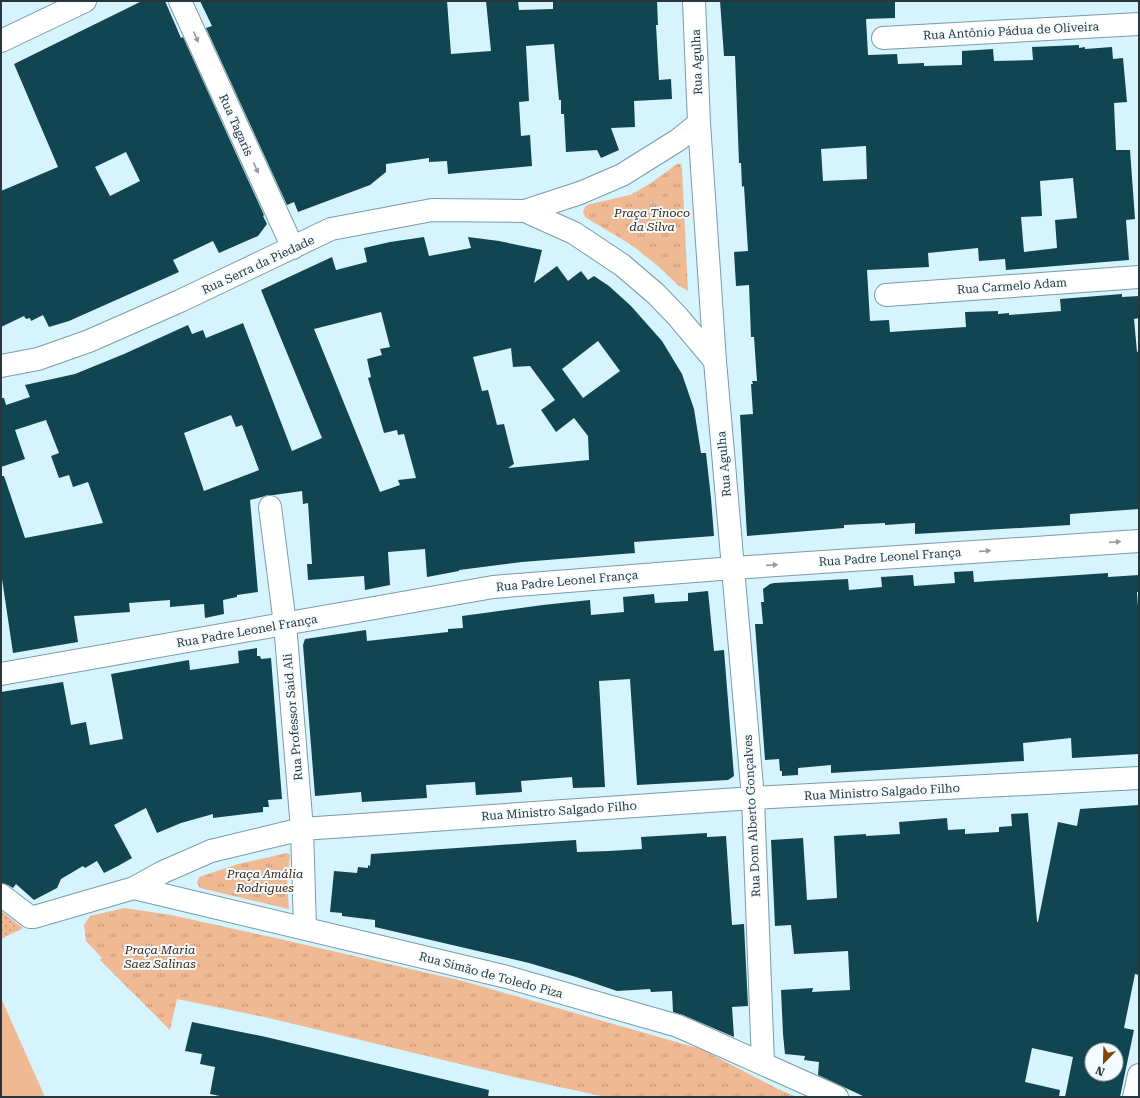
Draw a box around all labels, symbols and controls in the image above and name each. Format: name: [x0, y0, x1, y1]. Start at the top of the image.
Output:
street label: Rua Antônio Pádua de Oliveira: [923, 19, 1100, 43]
street label: Rua Agulha: [689, 28, 705, 95]
one-way arrow: [193, 31, 199, 42]
street label: Rua Tagaris: [216, 92, 256, 159]
one-way arrow: [253, 162, 259, 173]
park label: Praça Tinoco da Silva: [613, 206, 690, 234]
street label: Rua Serra da Piedade: [200, 233, 317, 297]
street label: Rua Carmelo Adam: [957, 275, 1068, 297]
street label: Rua Agulha: [714, 430, 734, 497]
one-way arrow: [1109, 539, 1121, 546]
street label: Rua Padre Leonel França: [818, 545, 962, 569]
one-way arrow: [979, 547, 991, 554]
one-way arrow: [766, 562, 778, 569]
street label: Rua Padre Leonel França: [495, 568, 639, 594]
street label: Rua Padre Leonel França: [175, 612, 319, 650]
street label: Rua Professor Said Ali: [280, 653, 306, 781]
street label: Rua Dom Alberto Gonçalves: [741, 734, 763, 898]
street label: Rua Ministro Salgado Filho: [804, 781, 960, 803]
street label: Rua Ministro Salgado Filho: [481, 799, 637, 823]
park label: Praça Amália Rodrigues: [226, 867, 303, 895]
park label: Praça Maria Saez Salinas: [123, 943, 196, 971]
street label: Rua Simão de Toledo Piza: [418, 949, 565, 1001]
north arrow: [1084, 1042, 1124, 1082]
text: N: [1093, 1063, 1107, 1078]

